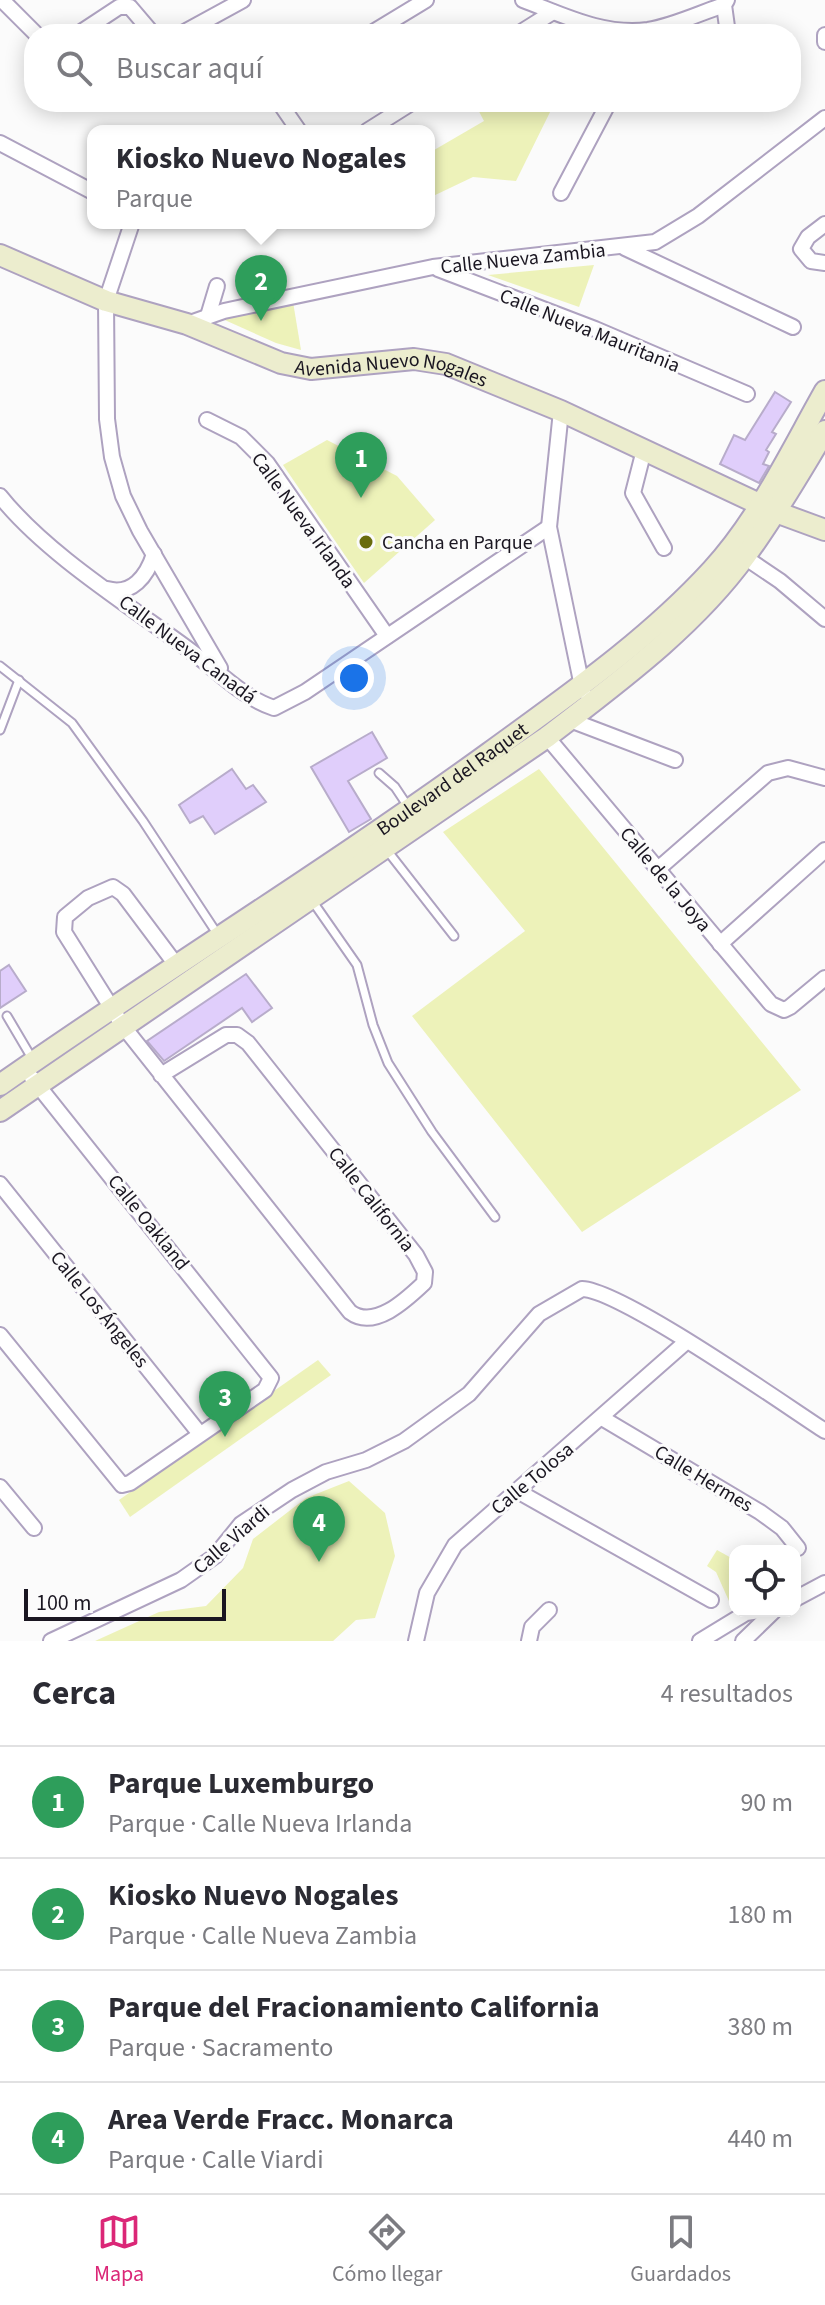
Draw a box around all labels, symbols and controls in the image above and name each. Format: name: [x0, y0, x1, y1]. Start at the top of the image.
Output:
search box: [24, 24, 801, 112]
icon: search: [52, 46, 96, 90]
text: Buscar aquí: [116, 47, 263, 90]
popup: [87, 125, 435, 229]
text: Kiosko Nuevo Nogales: [116, 137, 406, 180]
text: Parque: [116, 180, 193, 217]
street label: Calle Nueva Zambia: [439, 236, 607, 282]
pin: 2: [235, 255, 287, 321]
street label: Calle Nueva Mauritania: [495, 282, 684, 380]
street label: Avenida Nuevo Nogales: [292, 346, 492, 395]
pin: 1: [335, 432, 387, 498]
street label: Calle Nueva Irlanda: [244, 447, 362, 594]
place label: Cancha en Parque: [382, 529, 533, 557]
marker: Cancha en Parque: [357, 533, 375, 551]
street label: Calle Nueva Canadá: [113, 589, 262, 711]
your location: [334, 658, 374, 698]
street label: Boulevard del Raquet: [371, 716, 534, 843]
street label: Calle de la Joya: [613, 821, 717, 938]
street label: Calle California: [321, 1141, 421, 1258]
street label: Calle Oakland: [101, 1169, 196, 1277]
street label: Calle Los Ángeles: [43, 1245, 155, 1374]
pin: 3: [199, 1371, 251, 1437]
street label: Calle Tolosa: [485, 1436, 580, 1522]
street label: Calle Hermes: [649, 1438, 758, 1519]
pin: 4: [293, 1496, 345, 1562]
street label: Calle Viardi: [187, 1498, 276, 1581]
map controls: [729, 1545, 801, 1617]
button: locate: [729, 1545, 801, 1617]
scale bar: [24, 1585, 226, 1621]
text: 100 m: [36, 1587, 91, 1619]
text: Cerca: [32, 1669, 116, 1718]
text: 4 resultados: [661, 1675, 793, 1712]
text: Parque Luxemburgo: [108, 1762, 374, 1805]
text: 1: [51, 1784, 65, 1821]
text: 90 m: [740, 1784, 793, 1821]
text: Parque · Calle Nueva Irlanda: [108, 1805, 412, 1842]
text: Kiosko Nuevo Nogales: [108, 1874, 398, 1917]
text: 2: [51, 1896, 65, 1933]
text: 180 m: [727, 1896, 793, 1933]
text: Parque · Calle Nueva Zambia: [108, 1917, 417, 1954]
text: Parque del Fracionamiento California: [108, 1986, 600, 2029]
text: 3: [51, 2008, 65, 2045]
text: 380 m: [727, 2008, 793, 2045]
text: Parque · Sacramento: [108, 2029, 333, 2066]
text: Area Verde Fracc. Monarca: [108, 2098, 454, 2141]
text: 4: [51, 2120, 65, 2157]
text: 440 m: [727, 2120, 793, 2157]
text: Parque · Calle Viardi: [108, 2141, 324, 2178]
tab: Mapa: [94, 2210, 144, 2290]
tab: Cómo llegar: [332, 2210, 442, 2290]
tab: Guardados: [630, 2210, 731, 2290]

